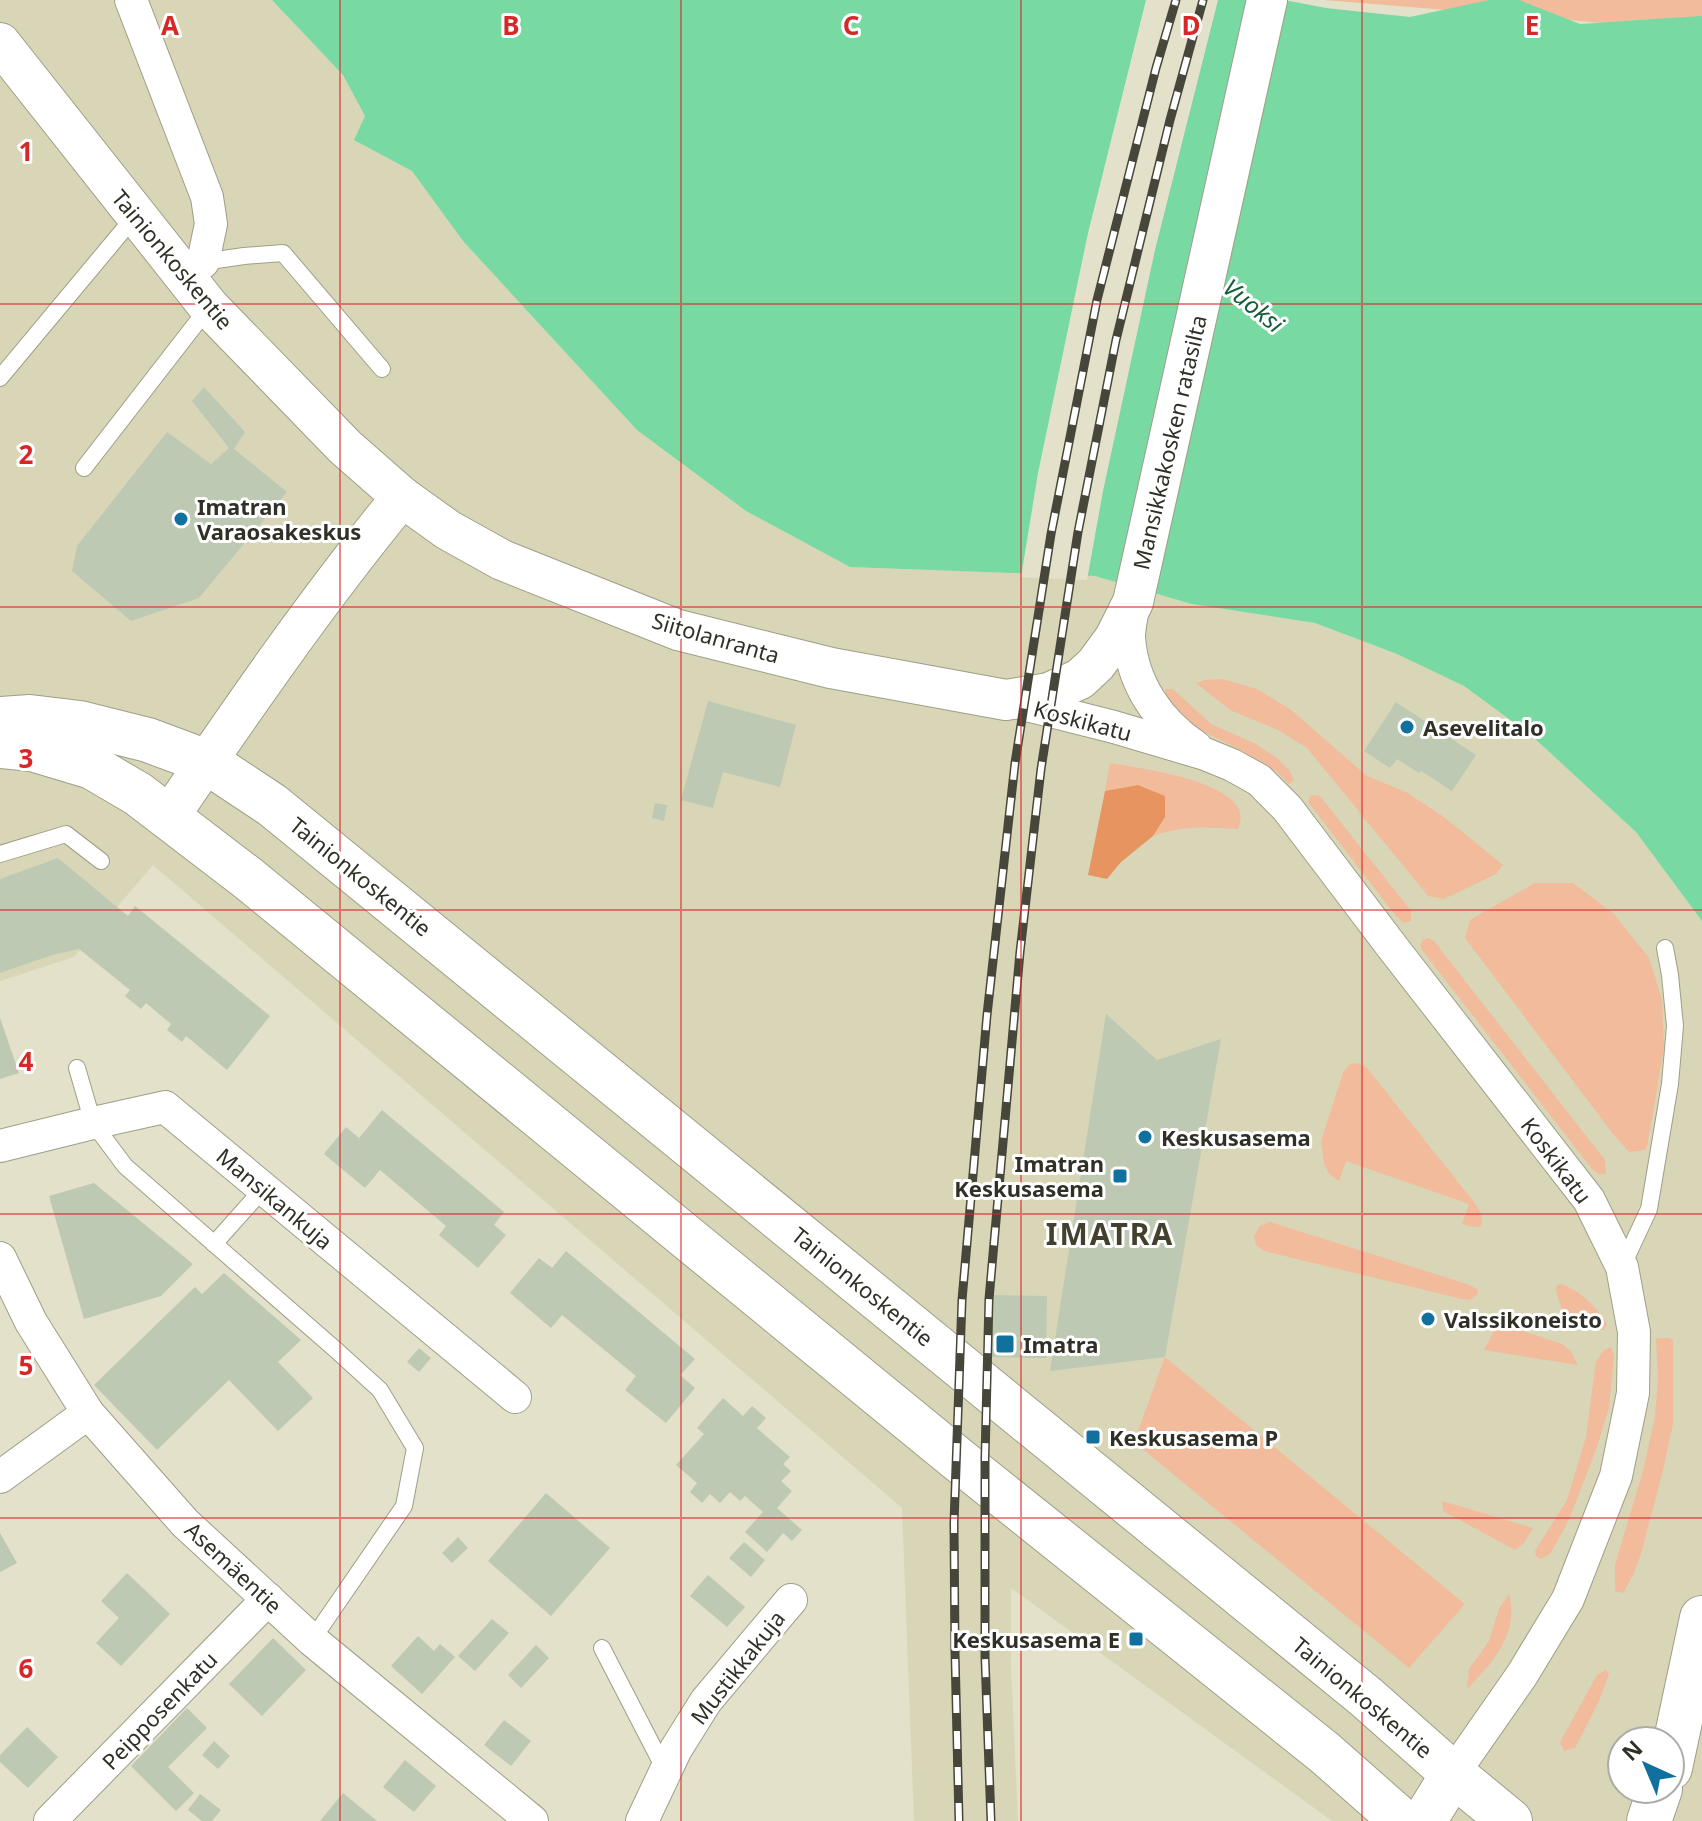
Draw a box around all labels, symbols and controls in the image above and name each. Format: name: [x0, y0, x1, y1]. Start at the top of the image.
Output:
text: A: [161, 7, 179, 43]
text: B: [502, 7, 520, 43]
text: C: [843, 7, 859, 43]
text: D: [1181, 7, 1201, 43]
text: E: [1525, 7, 1539, 43]
text: 1: [19, 133, 33, 169]
street label: Tainionkoskentie: [106, 183, 240, 335]
water label: Vuoksi: [1217, 271, 1292, 340]
street label: Mansikkakosken ratasilta: [1125, 312, 1213, 572]
text: 2: [19, 436, 34, 472]
place label: Imatran Varaosakeskus: [197, 491, 361, 546]
marker: Imatran Varaosakeskus: [172, 510, 190, 528]
street label: Siitolanranta: [649, 605, 783, 669]
street label: Koskikatu: [1031, 693, 1135, 747]
place label: Asevelitalo: [1423, 712, 1544, 742]
marker: Asevelitalo: [1398, 718, 1416, 736]
text: 3: [19, 740, 33, 776]
street label: Tainionkoskentie: [284, 810, 438, 942]
text: 4: [19, 1043, 34, 1079]
street label: Koskikatu: [1515, 1111, 1599, 1209]
place label: Keskusasema: [1161, 1122, 1311, 1152]
marker: Keskusasema: [1136, 1128, 1154, 1146]
street label: Mansikankuja: [211, 1140, 339, 1256]
place label: Imatran Keskusasema: [954, 1148, 1104, 1203]
marker: Imatran Keskusasema: [1111, 1167, 1129, 1185]
district label: IMATRA: [1046, 1213, 1174, 1254]
street label: Tainionkoskentie: [786, 1220, 940, 1352]
place label: Valssikoneisto: [1444, 1304, 1602, 1334]
marker: Valssikoneisto: [1419, 1310, 1437, 1328]
place label: Imatra: [1023, 1329, 1098, 1359]
marker: Imatra: [994, 1333, 1016, 1355]
text: 5: [19, 1347, 33, 1383]
place label: Keskusasema P: [1109, 1422, 1278, 1452]
marker: Keskusasema P: [1084, 1428, 1102, 1446]
street label: Asemäentie: [179, 1514, 289, 1620]
street label: Mustikkakuja: [683, 1604, 791, 1730]
place label: Keskusasema E: [952, 1624, 1120, 1654]
marker: Keskusasema E: [1127, 1630, 1145, 1648]
street label: Tainionkoskentie: [1287, 1630, 1439, 1764]
street label: Peipposenkatu: [95, 1644, 223, 1776]
text: 6: [19, 1650, 34, 1686]
north arrow: [1606, 1725, 1686, 1805]
text: N: [1615, 1733, 1648, 1767]

